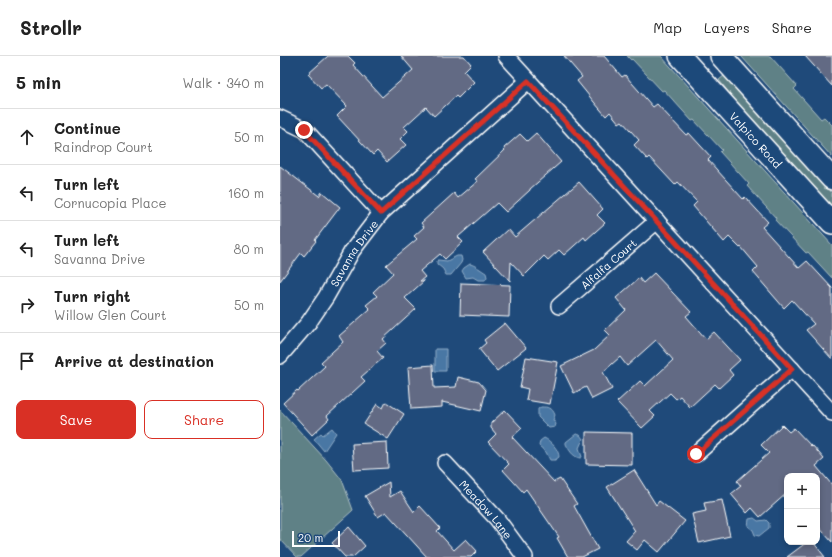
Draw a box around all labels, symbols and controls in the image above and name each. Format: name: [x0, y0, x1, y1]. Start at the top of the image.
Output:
text: Strollr: [20, 15, 82, 40]
text: Map: [653, 18, 682, 37]
text: Layers: [704, 18, 750, 37]
text: Share: [772, 18, 812, 37]
text: 5 min: [16, 71, 61, 93]
text: Walk · 340 m: [183, 74, 264, 91]
street label: Valpico Road: [727, 108, 785, 171]
text: Continue: [54, 118, 121, 138]
route end: [295, 121, 313, 139]
icon: ahead: [16, 126, 38, 148]
text: 50 m: [234, 128, 264, 145]
text: Raindrop Court: [54, 138, 153, 155]
text: Turn left: [54, 174, 119, 194]
icon: left: [16, 182, 38, 204]
text: 160 m: [228, 184, 264, 201]
text: Cornucopia Place: [54, 194, 166, 211]
street label: Savanna Drive: [326, 216, 381, 289]
text: Turn left: [54, 230, 119, 250]
street label: Alfalfa Court: [577, 235, 639, 292]
icon: left: [16, 238, 38, 260]
text: 80 m: [234, 240, 264, 257]
text: Savanna Drive: [54, 250, 145, 267]
text: Turn right: [54, 286, 131, 306]
icon: right: [16, 294, 38, 316]
text: 50 m: [234, 296, 264, 313]
text: Willow Glen Court: [54, 306, 167, 323]
icon: arrive: [16, 350, 38, 372]
text: Arrive at destination: [54, 351, 214, 371]
button: Save: [16, 400, 136, 439]
button: Share: [144, 400, 264, 439]
route start: [687, 445, 705, 463]
map controls: [784, 473, 820, 545]
button: +: [784, 473, 820, 509]
street label: Meadow Lane: [457, 476, 516, 542]
button: −: [784, 509, 820, 545]
scale bar: [292, 529, 340, 548]
text: 20 m: [298, 530, 323, 545]

